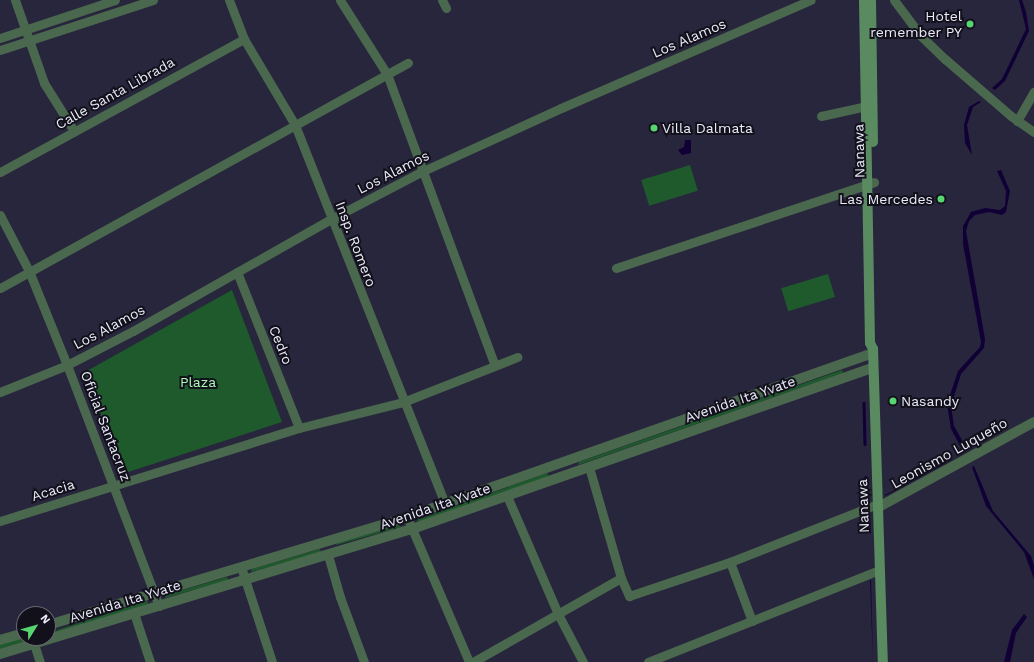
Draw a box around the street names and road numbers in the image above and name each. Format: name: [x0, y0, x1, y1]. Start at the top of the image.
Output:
street label: Los Alamos: [649, 15, 729, 61]
street label: Calle Santa Librada: [52, 53, 178, 133]
street label: Nanawa: [850, 124, 868, 178]
street label: Los Alamos: [354, 147, 432, 197]
street label: Insp. Romero: [332, 199, 380, 289]
street label: Los Alamos: [70, 301, 148, 353]
street label: Cedro: [266, 323, 296, 367]
street label: Oficial Santacruz: [77, 368, 135, 484]
street label: Avenida Ita Yvate: [682, 372, 798, 426]
street label: Leonismo Luqueño: [888, 414, 1010, 492]
street label: Acacia: [29, 475, 77, 505]
street label: Avenida Ita Yvate: [377, 479, 493, 533]
street label: Nanawa: [854, 479, 872, 533]
street label: Avenida Ita Yvate: [67, 576, 183, 626]

